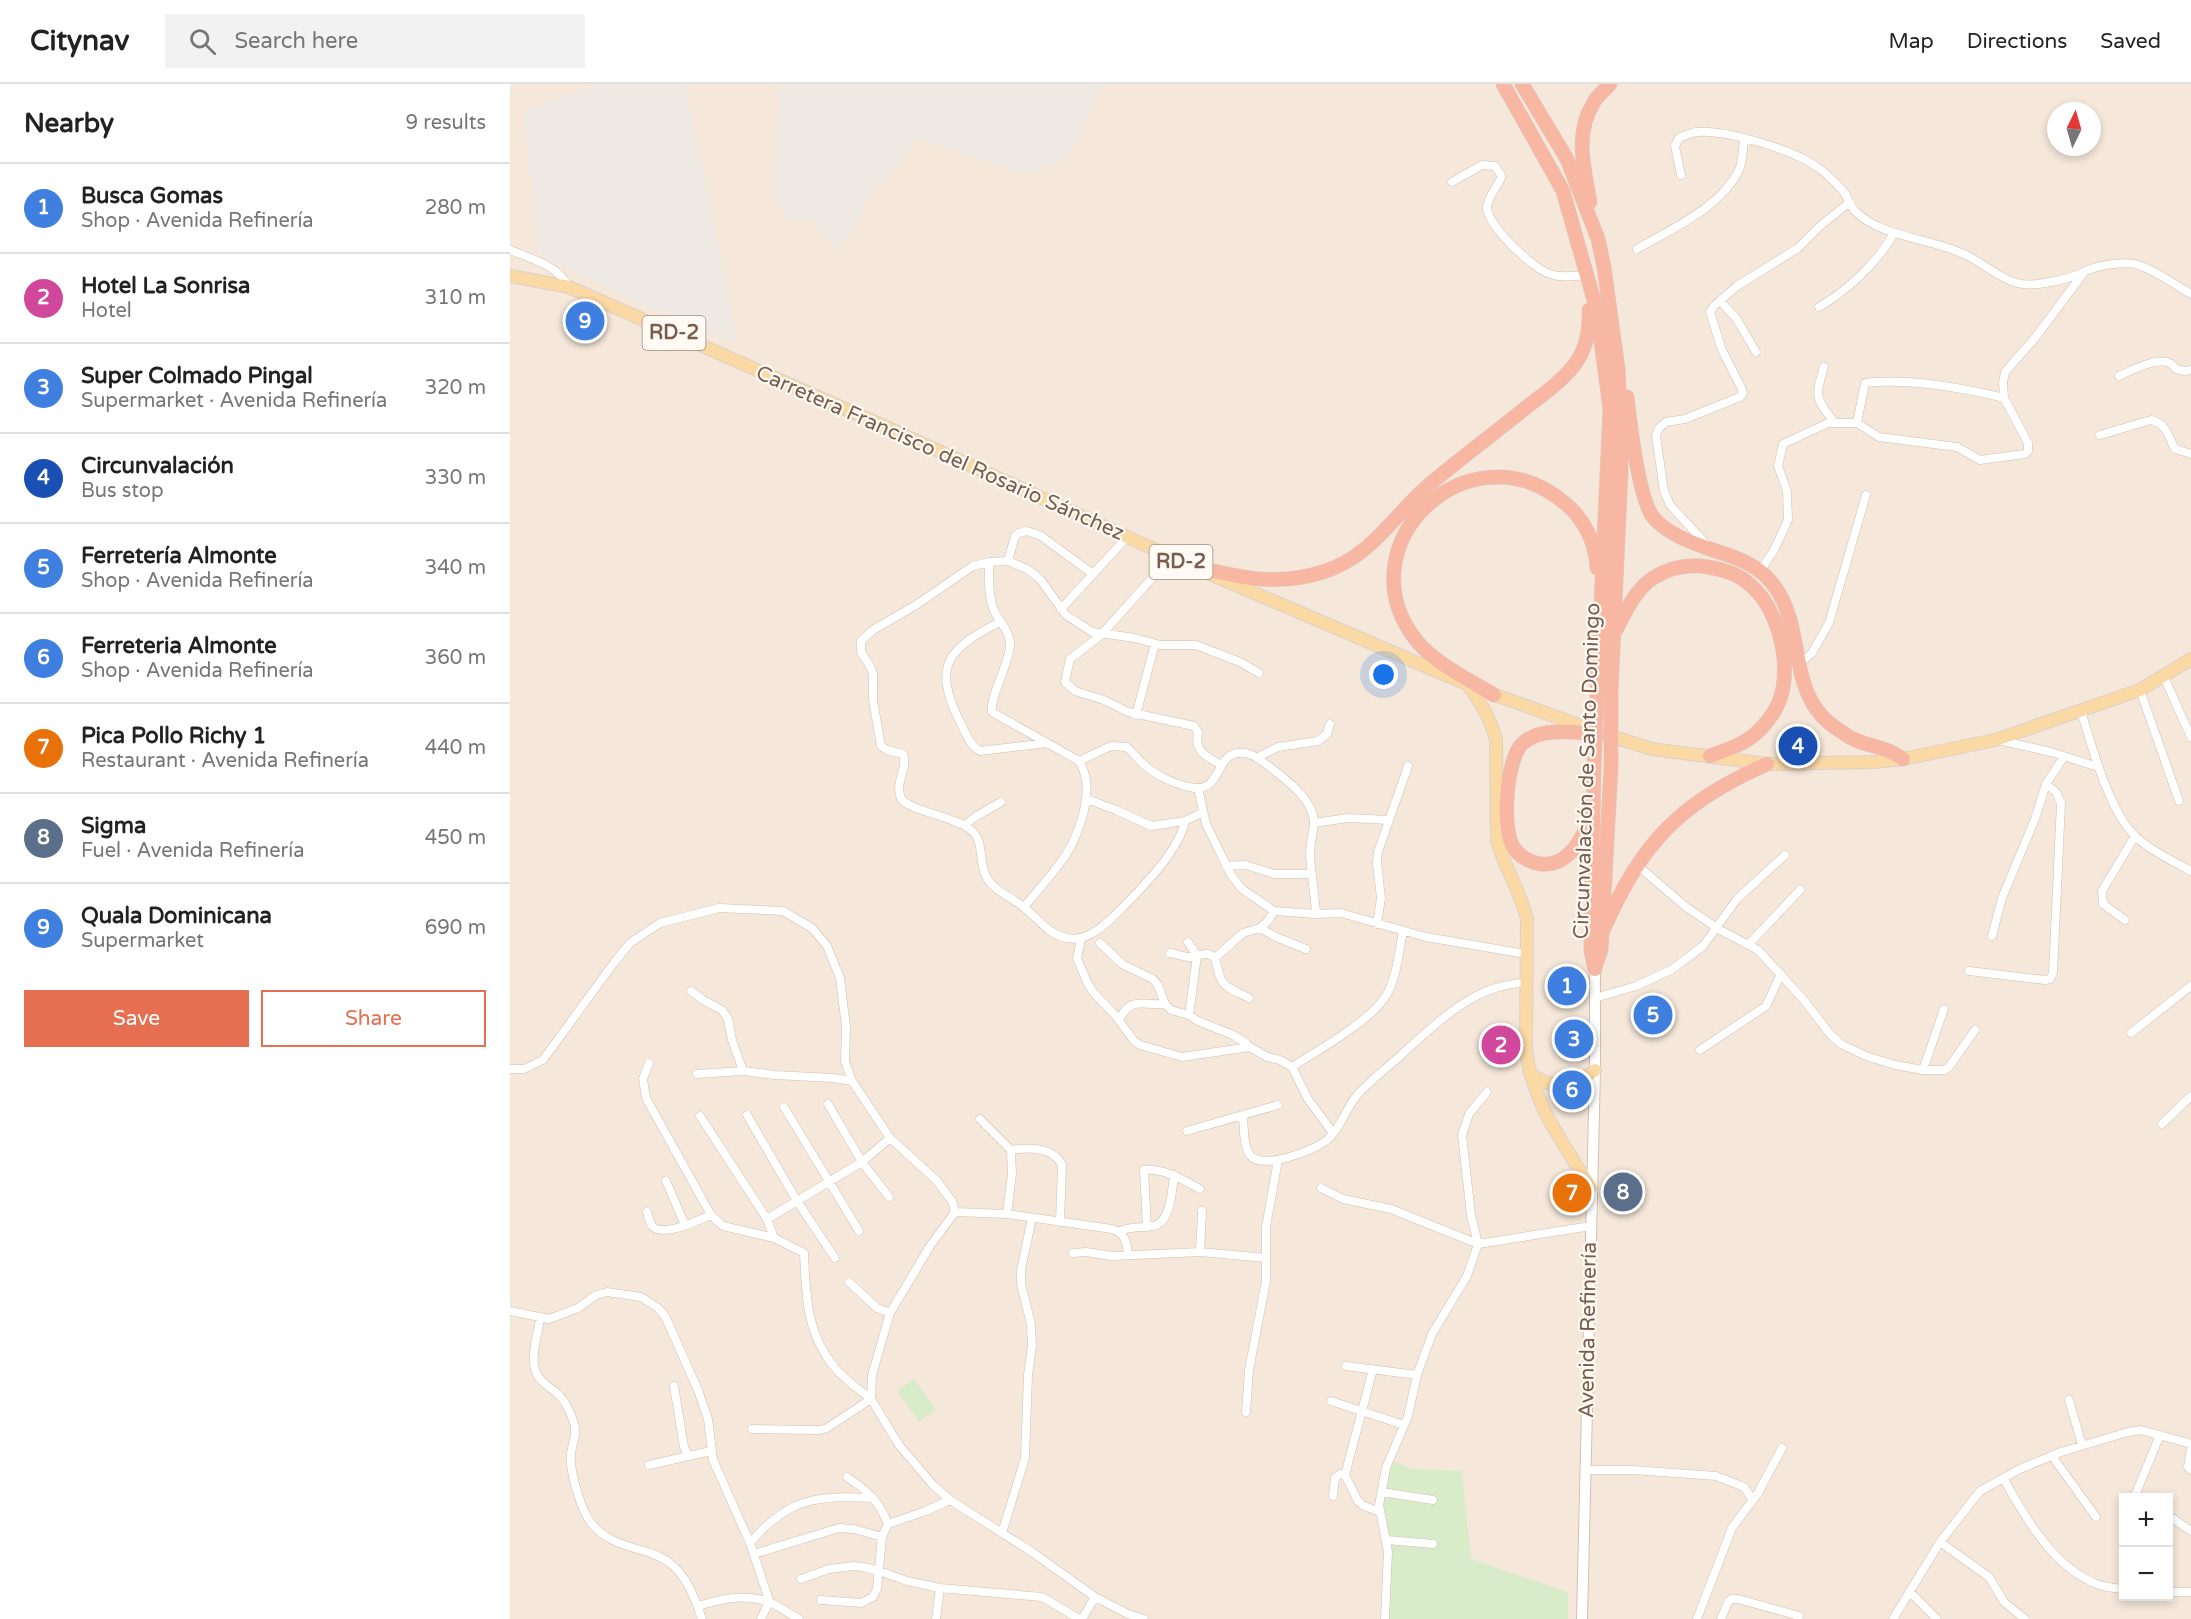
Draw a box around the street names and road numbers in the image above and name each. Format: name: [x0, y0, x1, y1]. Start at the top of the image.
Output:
road number: RD-2: [642, 316, 705, 350]
street label: Carretera Francisco del Rosario Sánchez: [752, 360, 1128, 546]
road number: RD-2: [1150, 545, 1212, 579]
street label: Circunvalación de Santo Domingo: [1569, 602, 1605, 940]
street label: Avenida Refinería: [1574, 1242, 1602, 1418]

